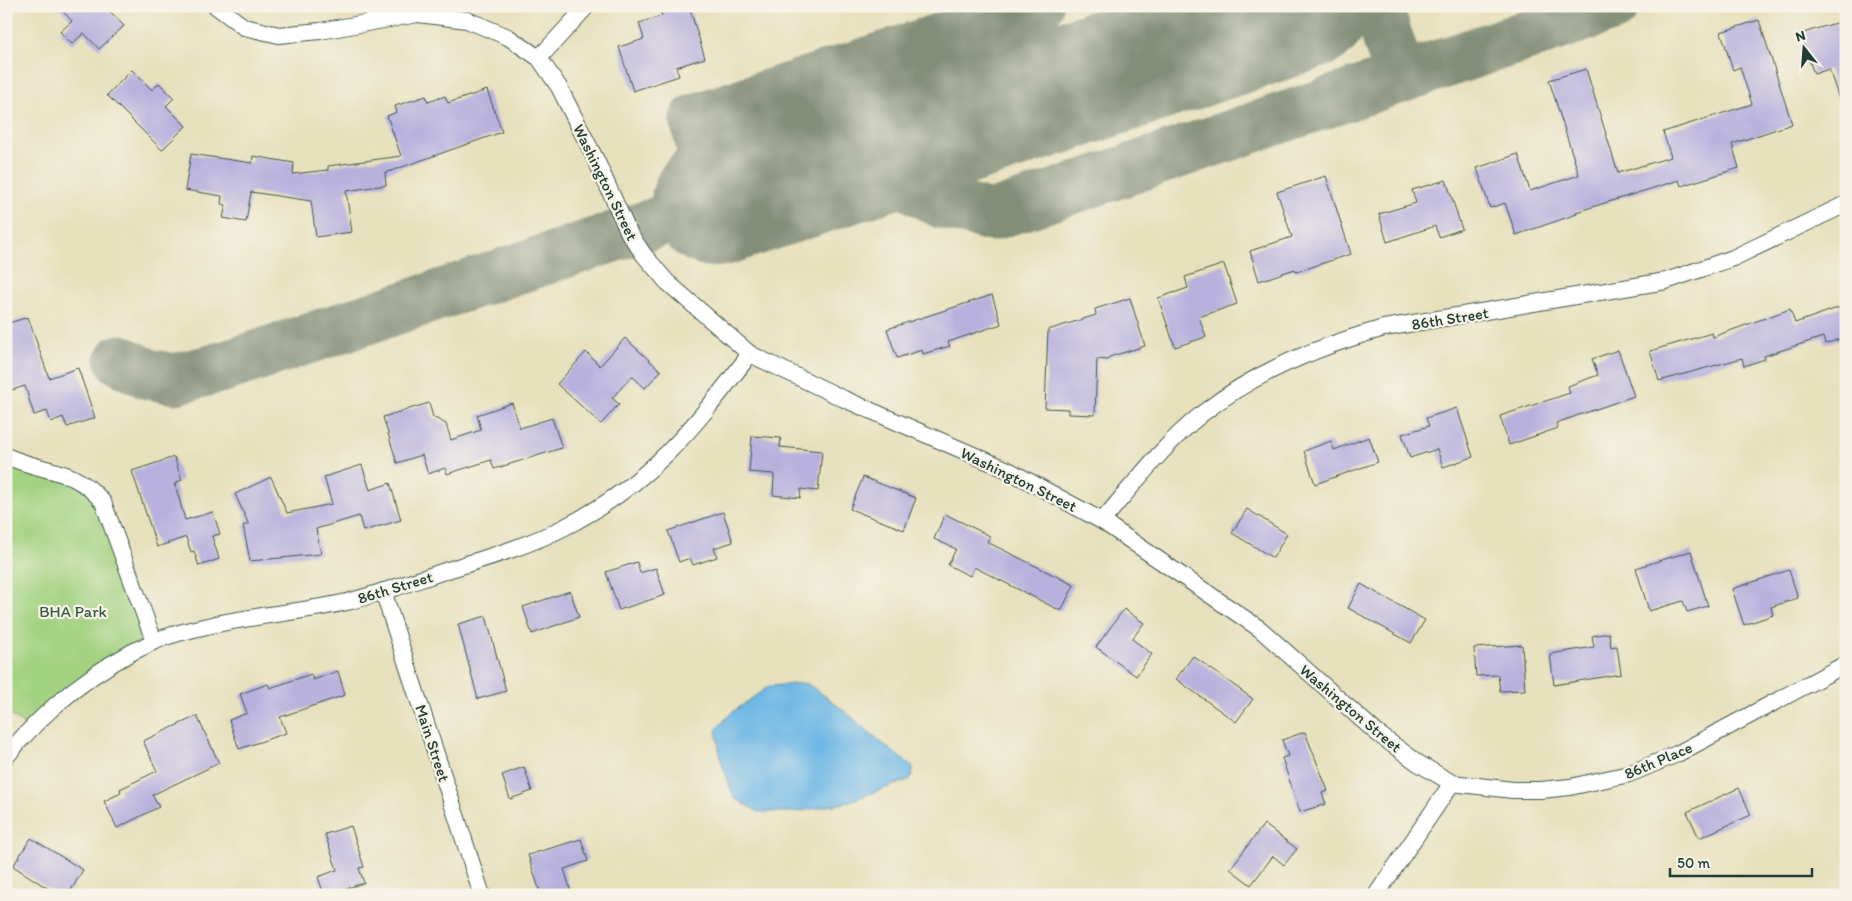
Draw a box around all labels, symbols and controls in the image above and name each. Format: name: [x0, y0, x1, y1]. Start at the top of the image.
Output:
north arrow: [1780, 22, 1830, 72]
text: N: [1793, 27, 1807, 46]
street label: Washington Street: [569, 121, 642, 244]
street label: 86th Street: [1410, 303, 1490, 334]
street label: Washington Street: [957, 443, 1080, 516]
street label: 86th Street: [355, 567, 435, 608]
park label: BHA Park: [39, 602, 107, 621]
street label: Washington Street: [1296, 660, 1406, 757]
street label: Main Street: [411, 702, 454, 784]
street label: 86th Place: [1621, 738, 1695, 783]
scale bar: [1670, 846, 1812, 878]
text: 50 m: [1677, 854, 1710, 872]

